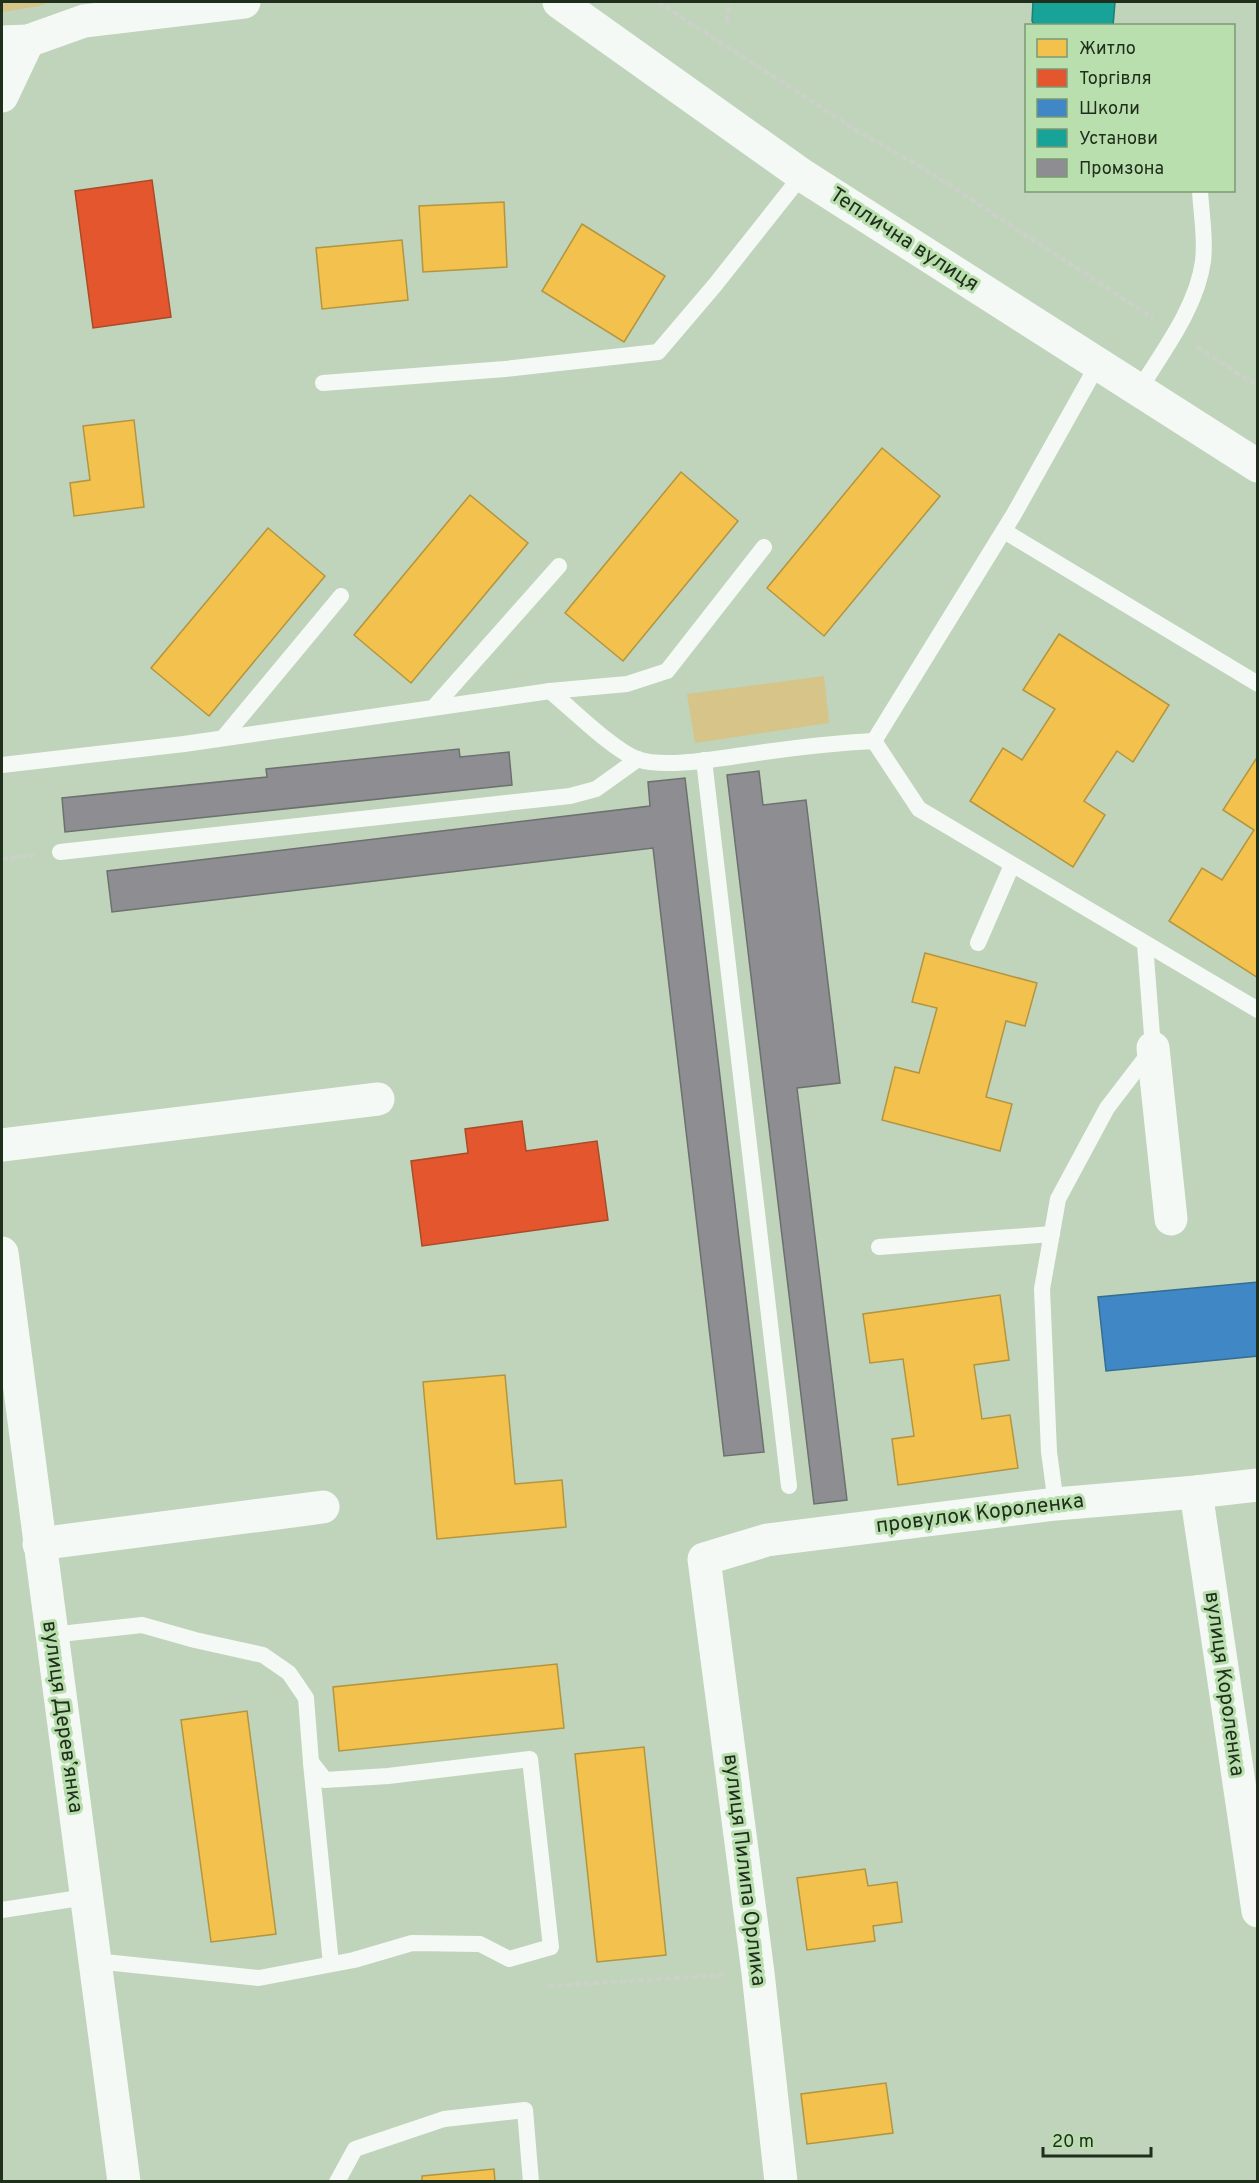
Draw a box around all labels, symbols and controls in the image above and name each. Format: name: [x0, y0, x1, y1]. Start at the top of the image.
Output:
legend: [1025, 24, 1235, 192]
text: Житло: [1079, 38, 1136, 61]
text: Торгівля: [1079, 68, 1152, 91]
text: Школи: [1079, 98, 1140, 121]
text: Установи: [1079, 128, 1158, 151]
text: Промзона: [1079, 158, 1164, 181]
street label: Теплична вулиця: [824, 182, 984, 298]
street label: провулок Короленка: [875, 1488, 1085, 1540]
street label: вулиця Короленка: [1198, 1590, 1250, 1778]
street label: вулиця Деревʼянка: [35, 1619, 89, 1815]
street label: вулиця Пилипа Орлика: [716, 1752, 772, 1988]
scale bar: [1043, 2120, 1151, 2158]
text: 20 m: [1052, 2131, 1094, 2154]

